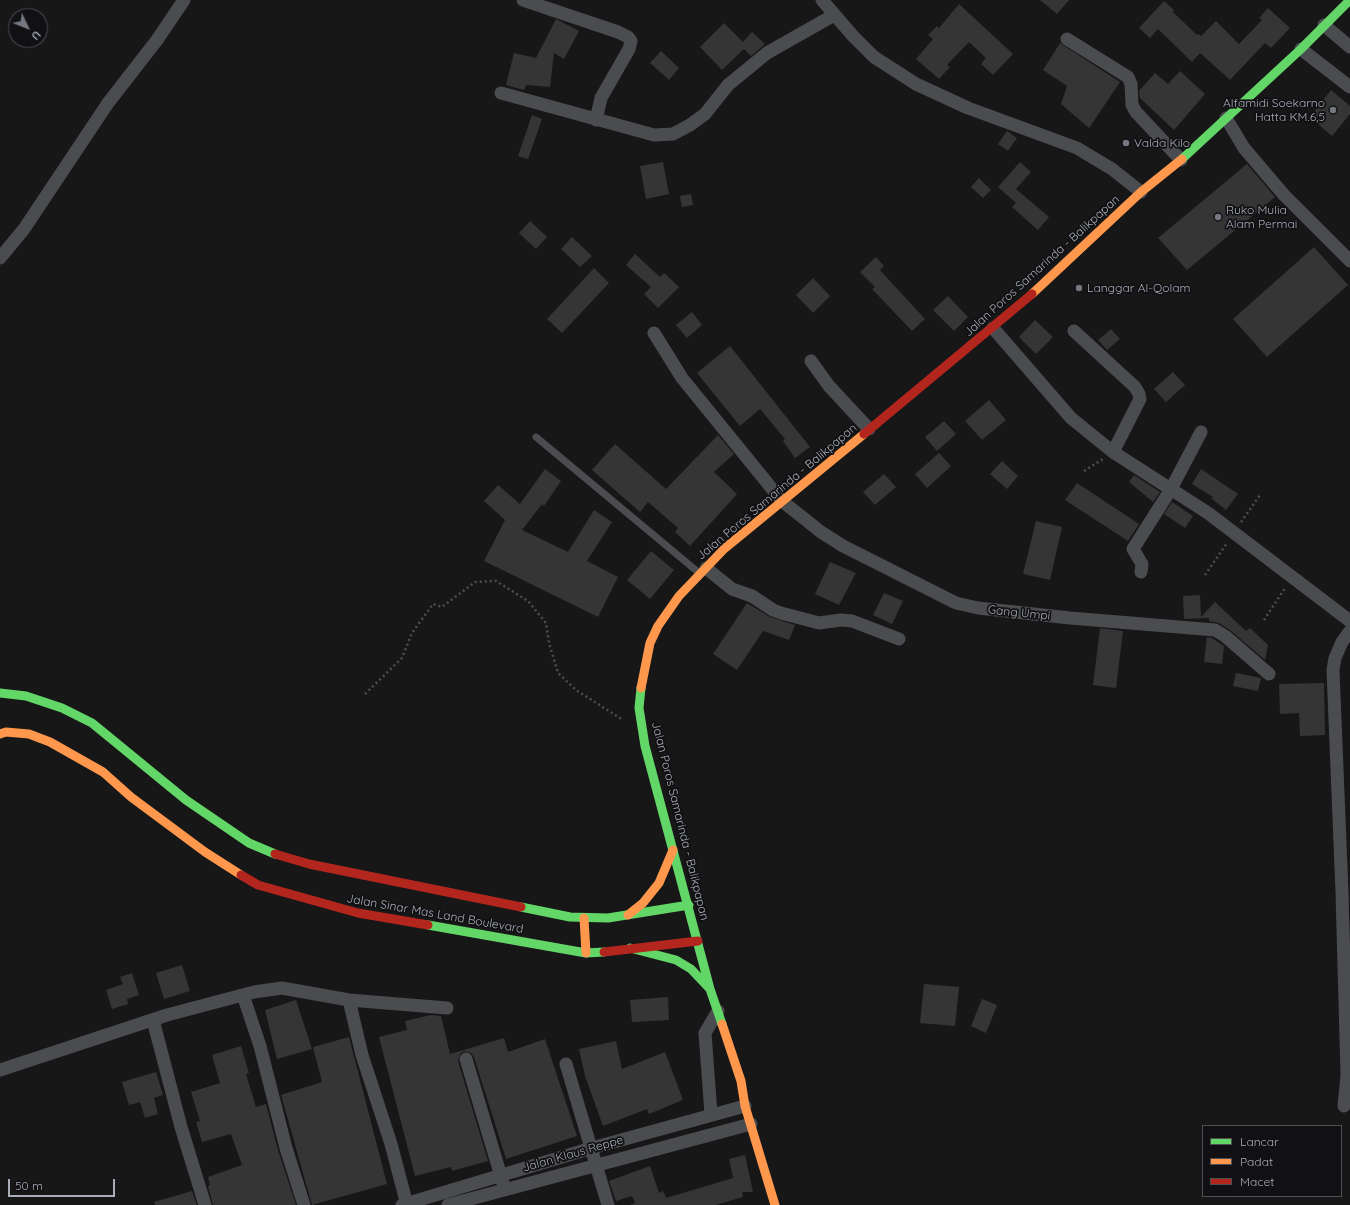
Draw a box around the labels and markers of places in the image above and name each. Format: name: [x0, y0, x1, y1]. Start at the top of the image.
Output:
place label: Alfamidi Soekarno Hatta KM.6,5: [1223, 96, 1325, 124]
marker: Alfamidi Soekarno Hatta KM.6,5: [1328, 105, 1338, 115]
place label: Valda Kilo: [1134, 136, 1190, 150]
marker: Valda Kilo: [1121, 138, 1131, 148]
place label: Ruko Mulia Alam Permai: [1226, 203, 1297, 231]
marker: Ruko Mulia Alam Permai: [1213, 212, 1223, 222]
place label: Langgar Al-Qolam: [1087, 281, 1190, 295]
marker: Langgar Al-Qolam: [1074, 283, 1084, 293]

